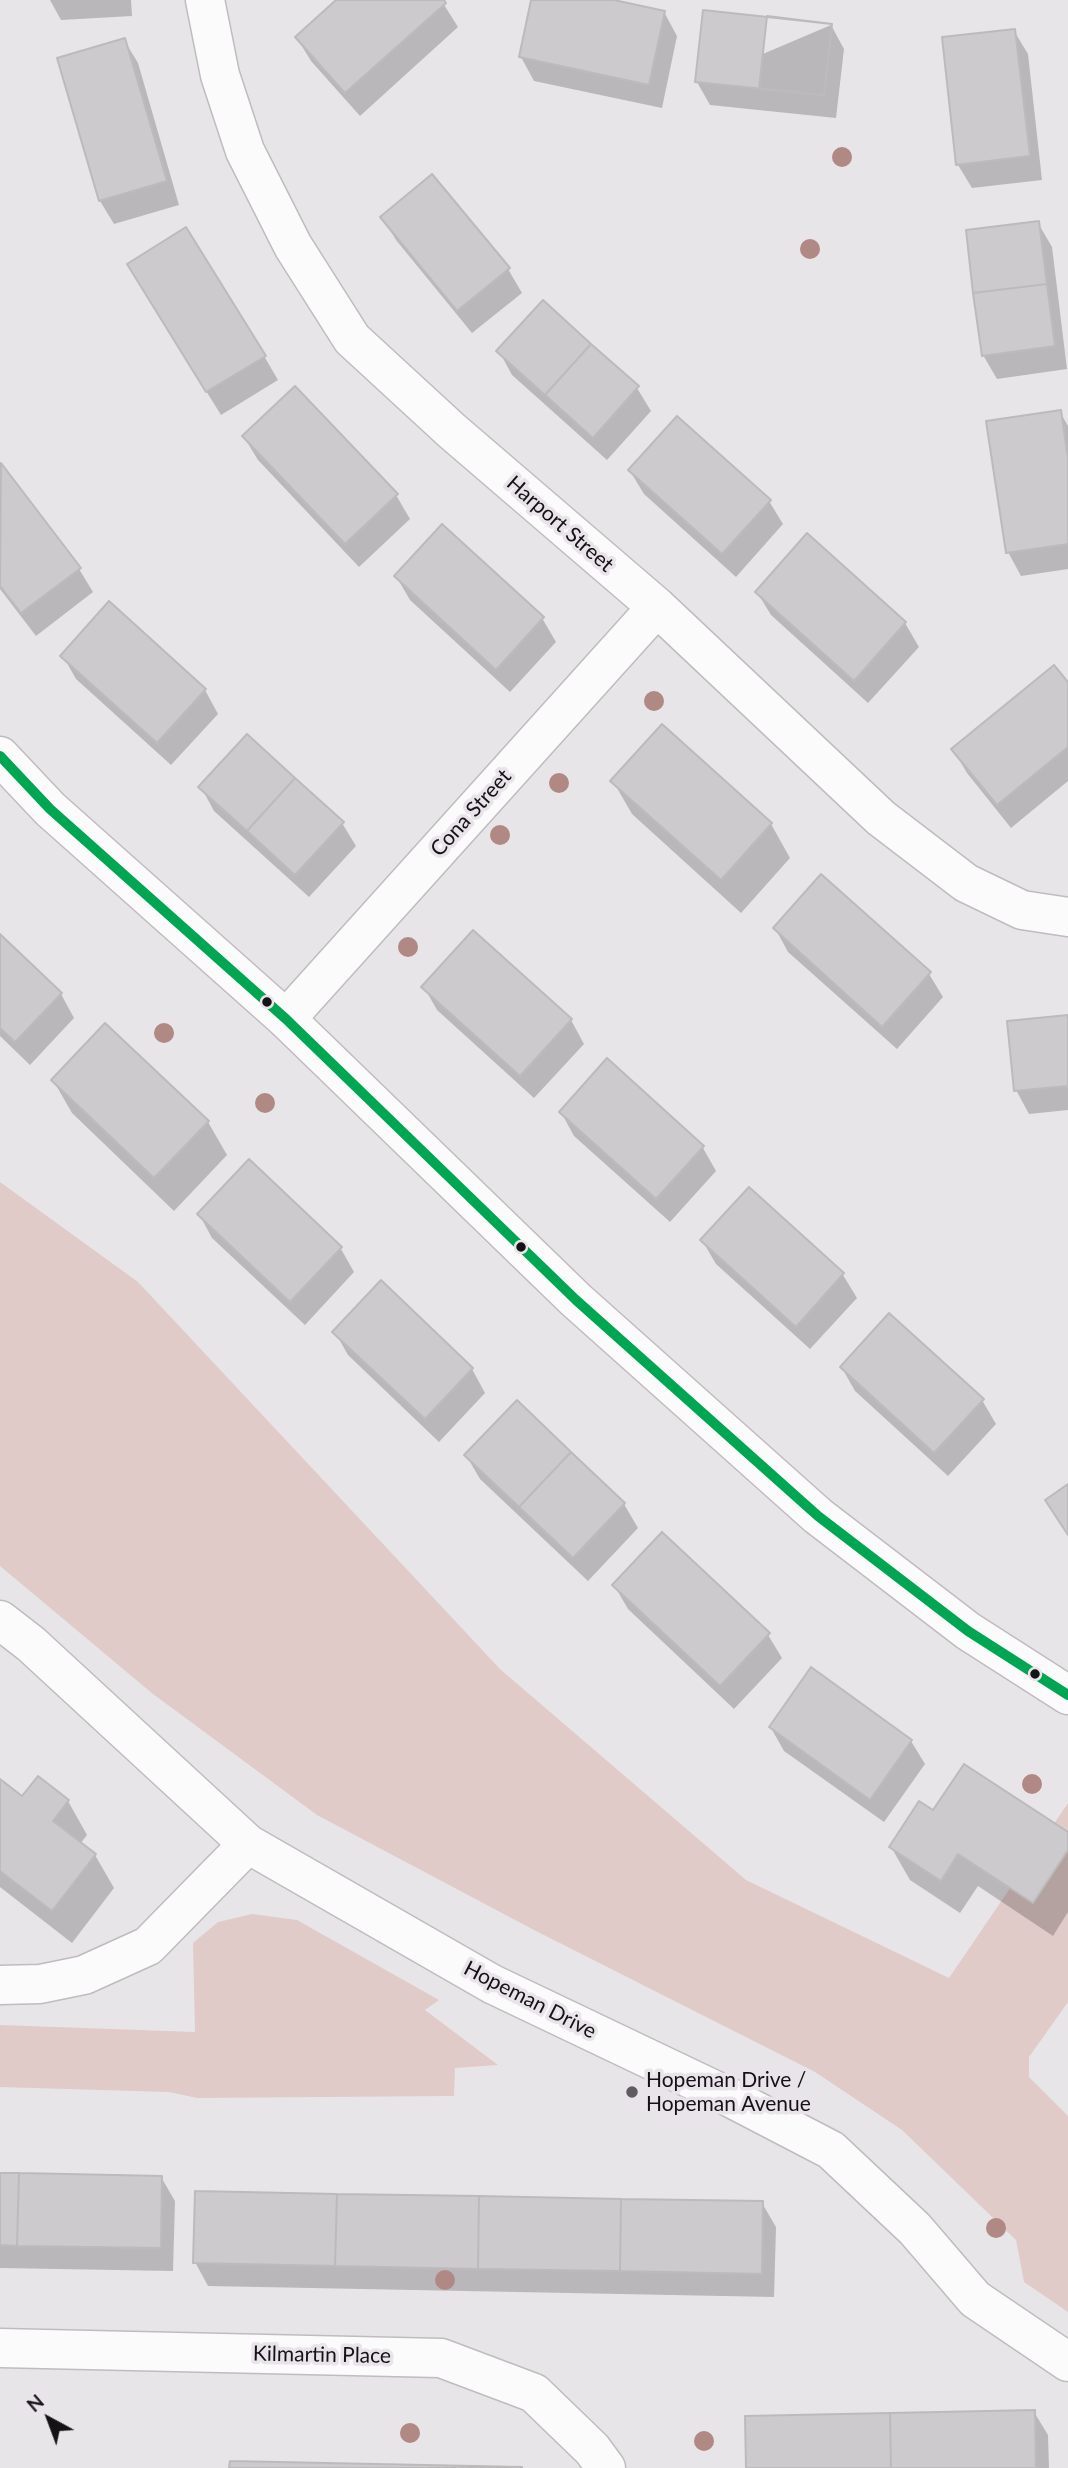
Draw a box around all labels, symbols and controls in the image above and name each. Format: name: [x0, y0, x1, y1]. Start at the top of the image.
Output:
street label: Harport Street: [501, 471, 619, 577]
street label: Cona Street: [425, 764, 517, 862]
unlabelled marker: [260, 995, 274, 1009]
unlabelled marker: [514, 1240, 528, 1254]
unlabelled marker: [1028, 1667, 1042, 1681]
street label: Hopeman Drive: [460, 1956, 600, 2044]
place label: Hopeman Drive / Hopeman Avenue: [646, 2067, 811, 2117]
marker: Hopeman Drive / Hopeman Avenue: [624, 2084, 640, 2100]
street label: Kilmartin Place: [253, 2341, 391, 2369]
north arrow: [14, 2384, 84, 2454]
text: N: [22, 2389, 48, 2416]

